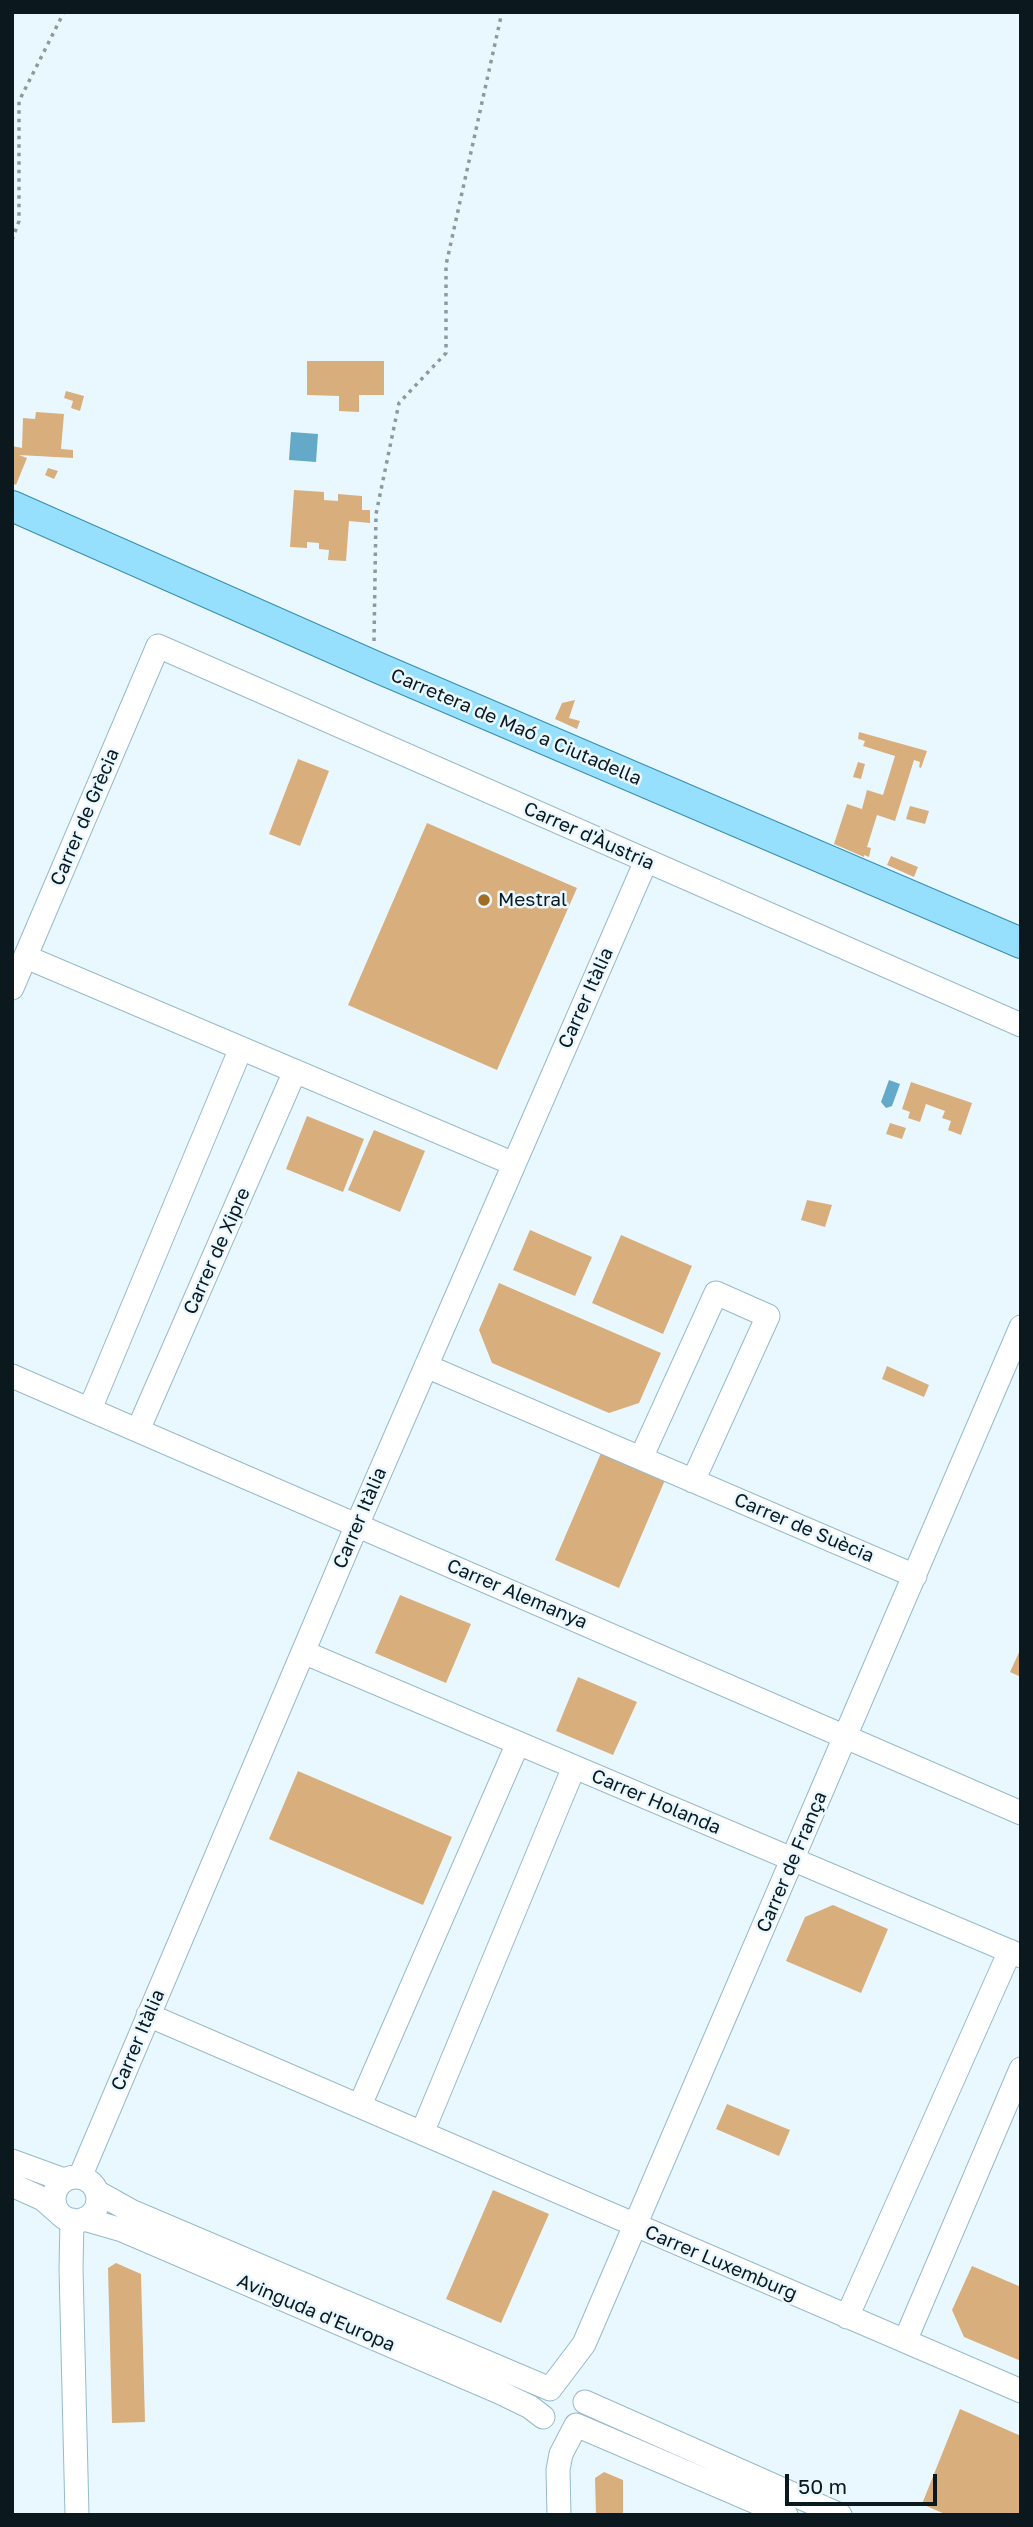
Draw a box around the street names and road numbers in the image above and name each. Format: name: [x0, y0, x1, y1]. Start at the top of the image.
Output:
street label: Carretera de Maó a Ciutadella: [387, 664, 645, 790]
street label: Carrer de Grècia: [46, 745, 124, 889]
street label: Carrer d'Àustria: [520, 797, 658, 875]
street label: Carrer Itàlia: [554, 944, 618, 1052]
street label: Carrer de Xipre: [179, 1184, 255, 1318]
street label: Carrer Itàlia: [328, 1464, 392, 1572]
street label: Carrer de Suècia: [731, 1488, 877, 1568]
street label: Carrer Alemanya: [443, 1554, 591, 1634]
street label: Carrer Holanda: [588, 1765, 724, 1839]
street label: Carrer de França: [752, 1788, 832, 1936]
street label: Carrer Itàlia: [106, 1986, 170, 2094]
street label: Carrer Luxemburg: [641, 2221, 801, 2305]
street label: Avinguda d'Europa: [234, 2269, 398, 2357]

